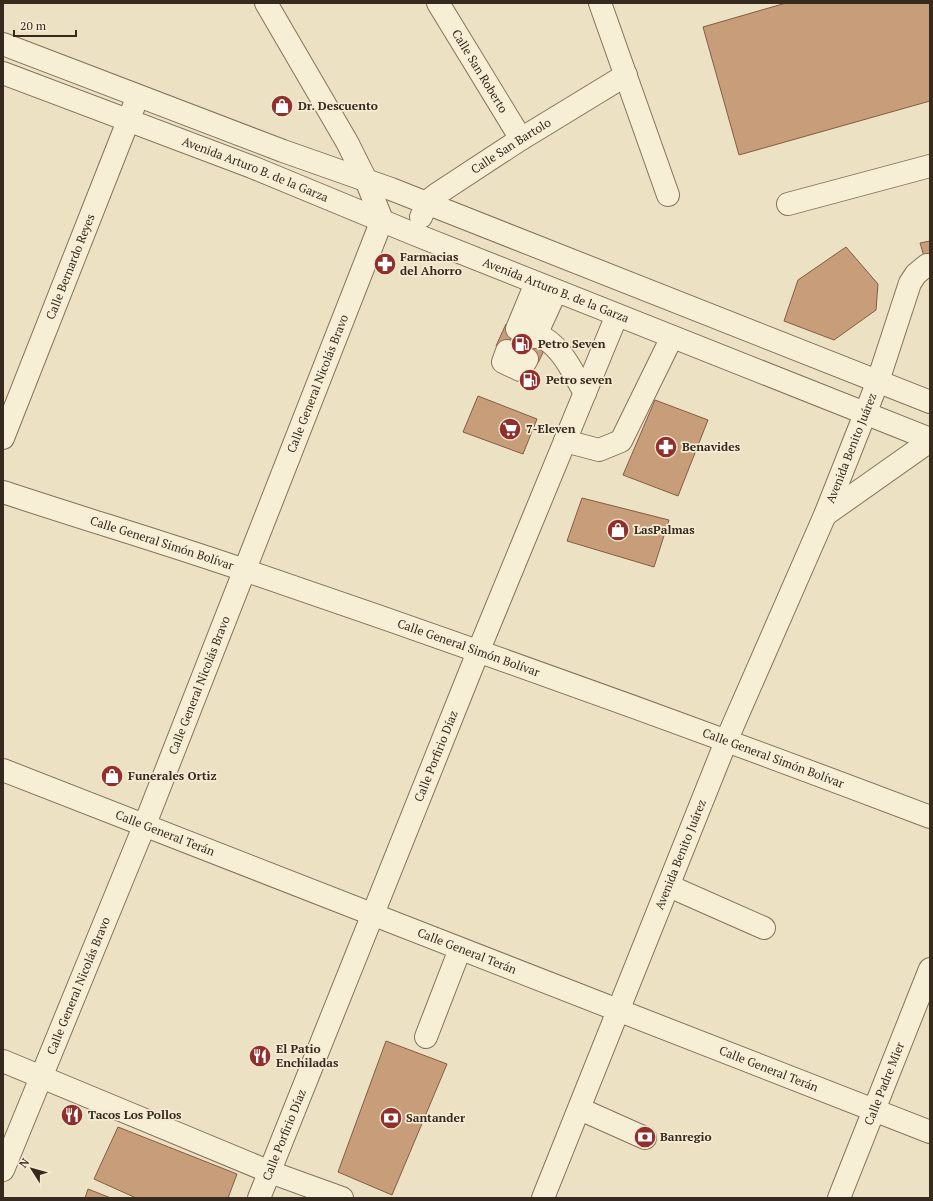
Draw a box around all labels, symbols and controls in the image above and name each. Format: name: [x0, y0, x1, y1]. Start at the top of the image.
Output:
scale bar: [14, 12, 76, 38]
text: 20 m: [20, 18, 47, 33]
street label: Calle San Roberto: [449, 27, 511, 116]
shop icon: Dr. Descuento: [269, 93, 295, 119]
place label: Dr. Descuento: [298, 98, 378, 113]
street label: Calle San Bartolo: [468, 114, 554, 177]
street label: Avenida Arturo B. de la Garza: [180, 133, 331, 205]
street label: Calle Bernardo Reyes: [42, 212, 98, 322]
place label: Farmacias del Ahorro: [400, 249, 462, 278]
pharmacy icon: Farmacias del Ahorro: [372, 251, 398, 277]
street label: Avenida Arturo B. de la Garza: [481, 254, 631, 326]
street label: Calle General Nicolás Bravo: [283, 312, 351, 455]
fuel station icon: Petro Seven: [509, 331, 535, 357]
place label: Petro Seven: [538, 336, 606, 351]
fuel station icon: Petro seven: [517, 367, 543, 393]
place label: Petro seven: [546, 372, 612, 387]
street label: Avenida Benito Juárez: [822, 390, 880, 505]
supermarket icon: 7-Eleven: [497, 416, 523, 442]
place label: 7-Eleven: [526, 421, 576, 436]
pharmacy icon: Benavides: [653, 434, 679, 460]
place label: Benavides: [682, 439, 741, 454]
street label: Calle General Simón Bolívar: [88, 513, 236, 573]
shop icon: LasPalmas: [605, 517, 631, 543]
place label: LasPalmas: [634, 522, 695, 537]
street label: Calle General Nicolás Bravo: [165, 613, 233, 757]
street label: Calle General Simón Bolívar: [396, 615, 542, 680]
street label: Calle Porfirio Díaz: [411, 708, 461, 804]
street label: Calle General Simón Bolívar: [701, 725, 847, 791]
shop icon: Funerales Ortiz: [99, 763, 125, 789]
place label: Funerales Ortiz: [128, 768, 217, 783]
street label: Avenida Benito Juárez: [651, 797, 709, 912]
street label: Calle General Terán: [113, 807, 217, 859]
street label: Calle General Nicolás Bravo: [43, 914, 113, 1057]
street label: Calle General Terán: [415, 925, 519, 977]
street label: Calle Padre Mier: [861, 1039, 907, 1127]
place label: El Patio Enchiladas: [276, 1041, 339, 1070]
street label: Calle General Terán: [717, 1042, 821, 1095]
restaurant icon: El Patio Enchiladas: [247, 1043, 273, 1069]
street label: Calle Porfirio Díaz: [259, 1087, 309, 1183]
restaurant icon: Tacos Los Pollos: [59, 1102, 85, 1128]
bank icon: Santander: [378, 1105, 404, 1131]
place label: Tacos Los Pollos: [88, 1107, 182, 1122]
place label: Santander: [406, 1110, 466, 1125]
bank icon: Banregio: [632, 1124, 658, 1150]
place label: Banregio: [660, 1129, 712, 1144]
north arrow: [12, 1149, 52, 1189]
text: N: [16, 1155, 33, 1171]

